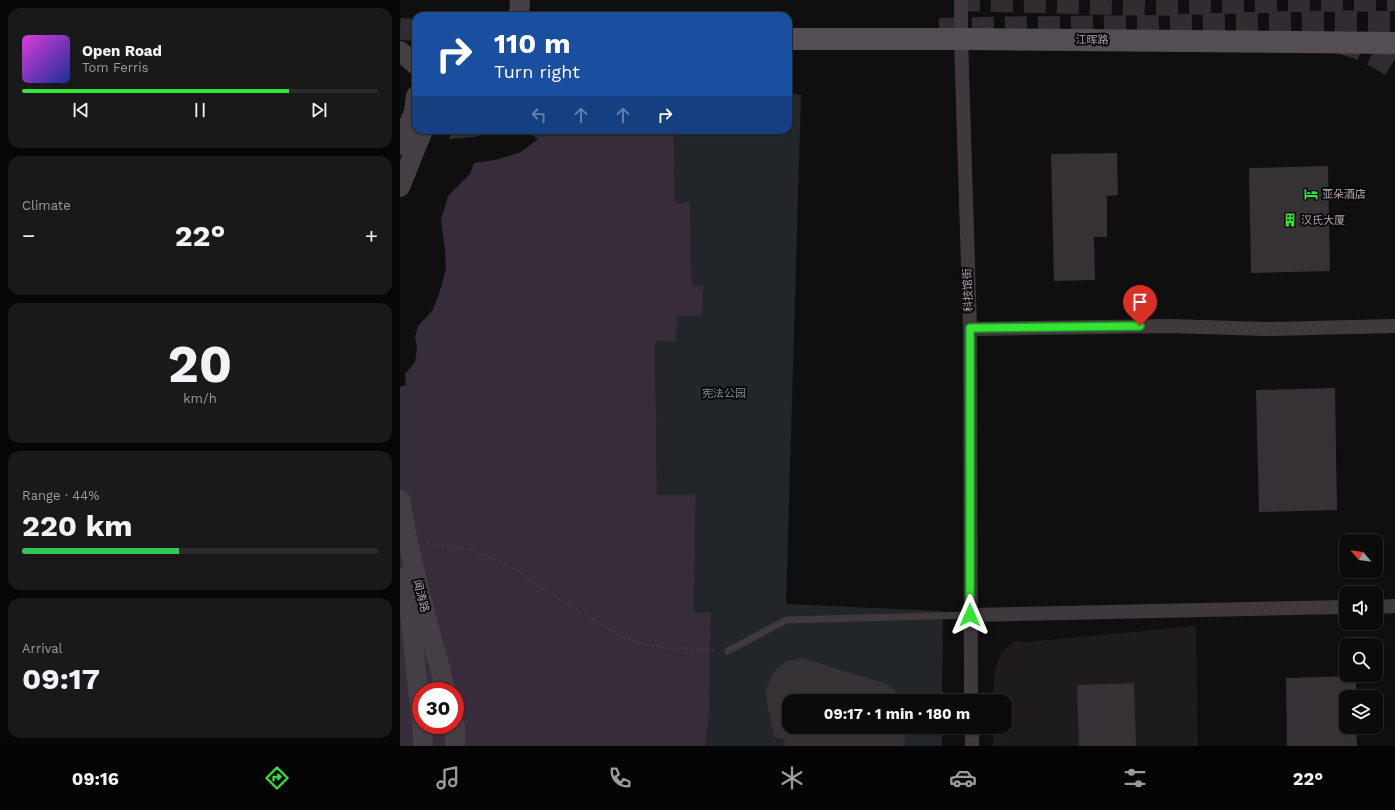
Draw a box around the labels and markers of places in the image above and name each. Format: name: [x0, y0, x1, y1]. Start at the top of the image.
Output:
hotel icon: 亚朵酒店: [1303, 186, 1319, 202]
place label: 亚朵酒店: [1322, 188, 1366, 201]
building icon: 汉氏大厦: [1282, 212, 1298, 228]
place label: 汉氏大厦: [1301, 214, 1345, 227]
pin: [1123, 285, 1157, 326]

